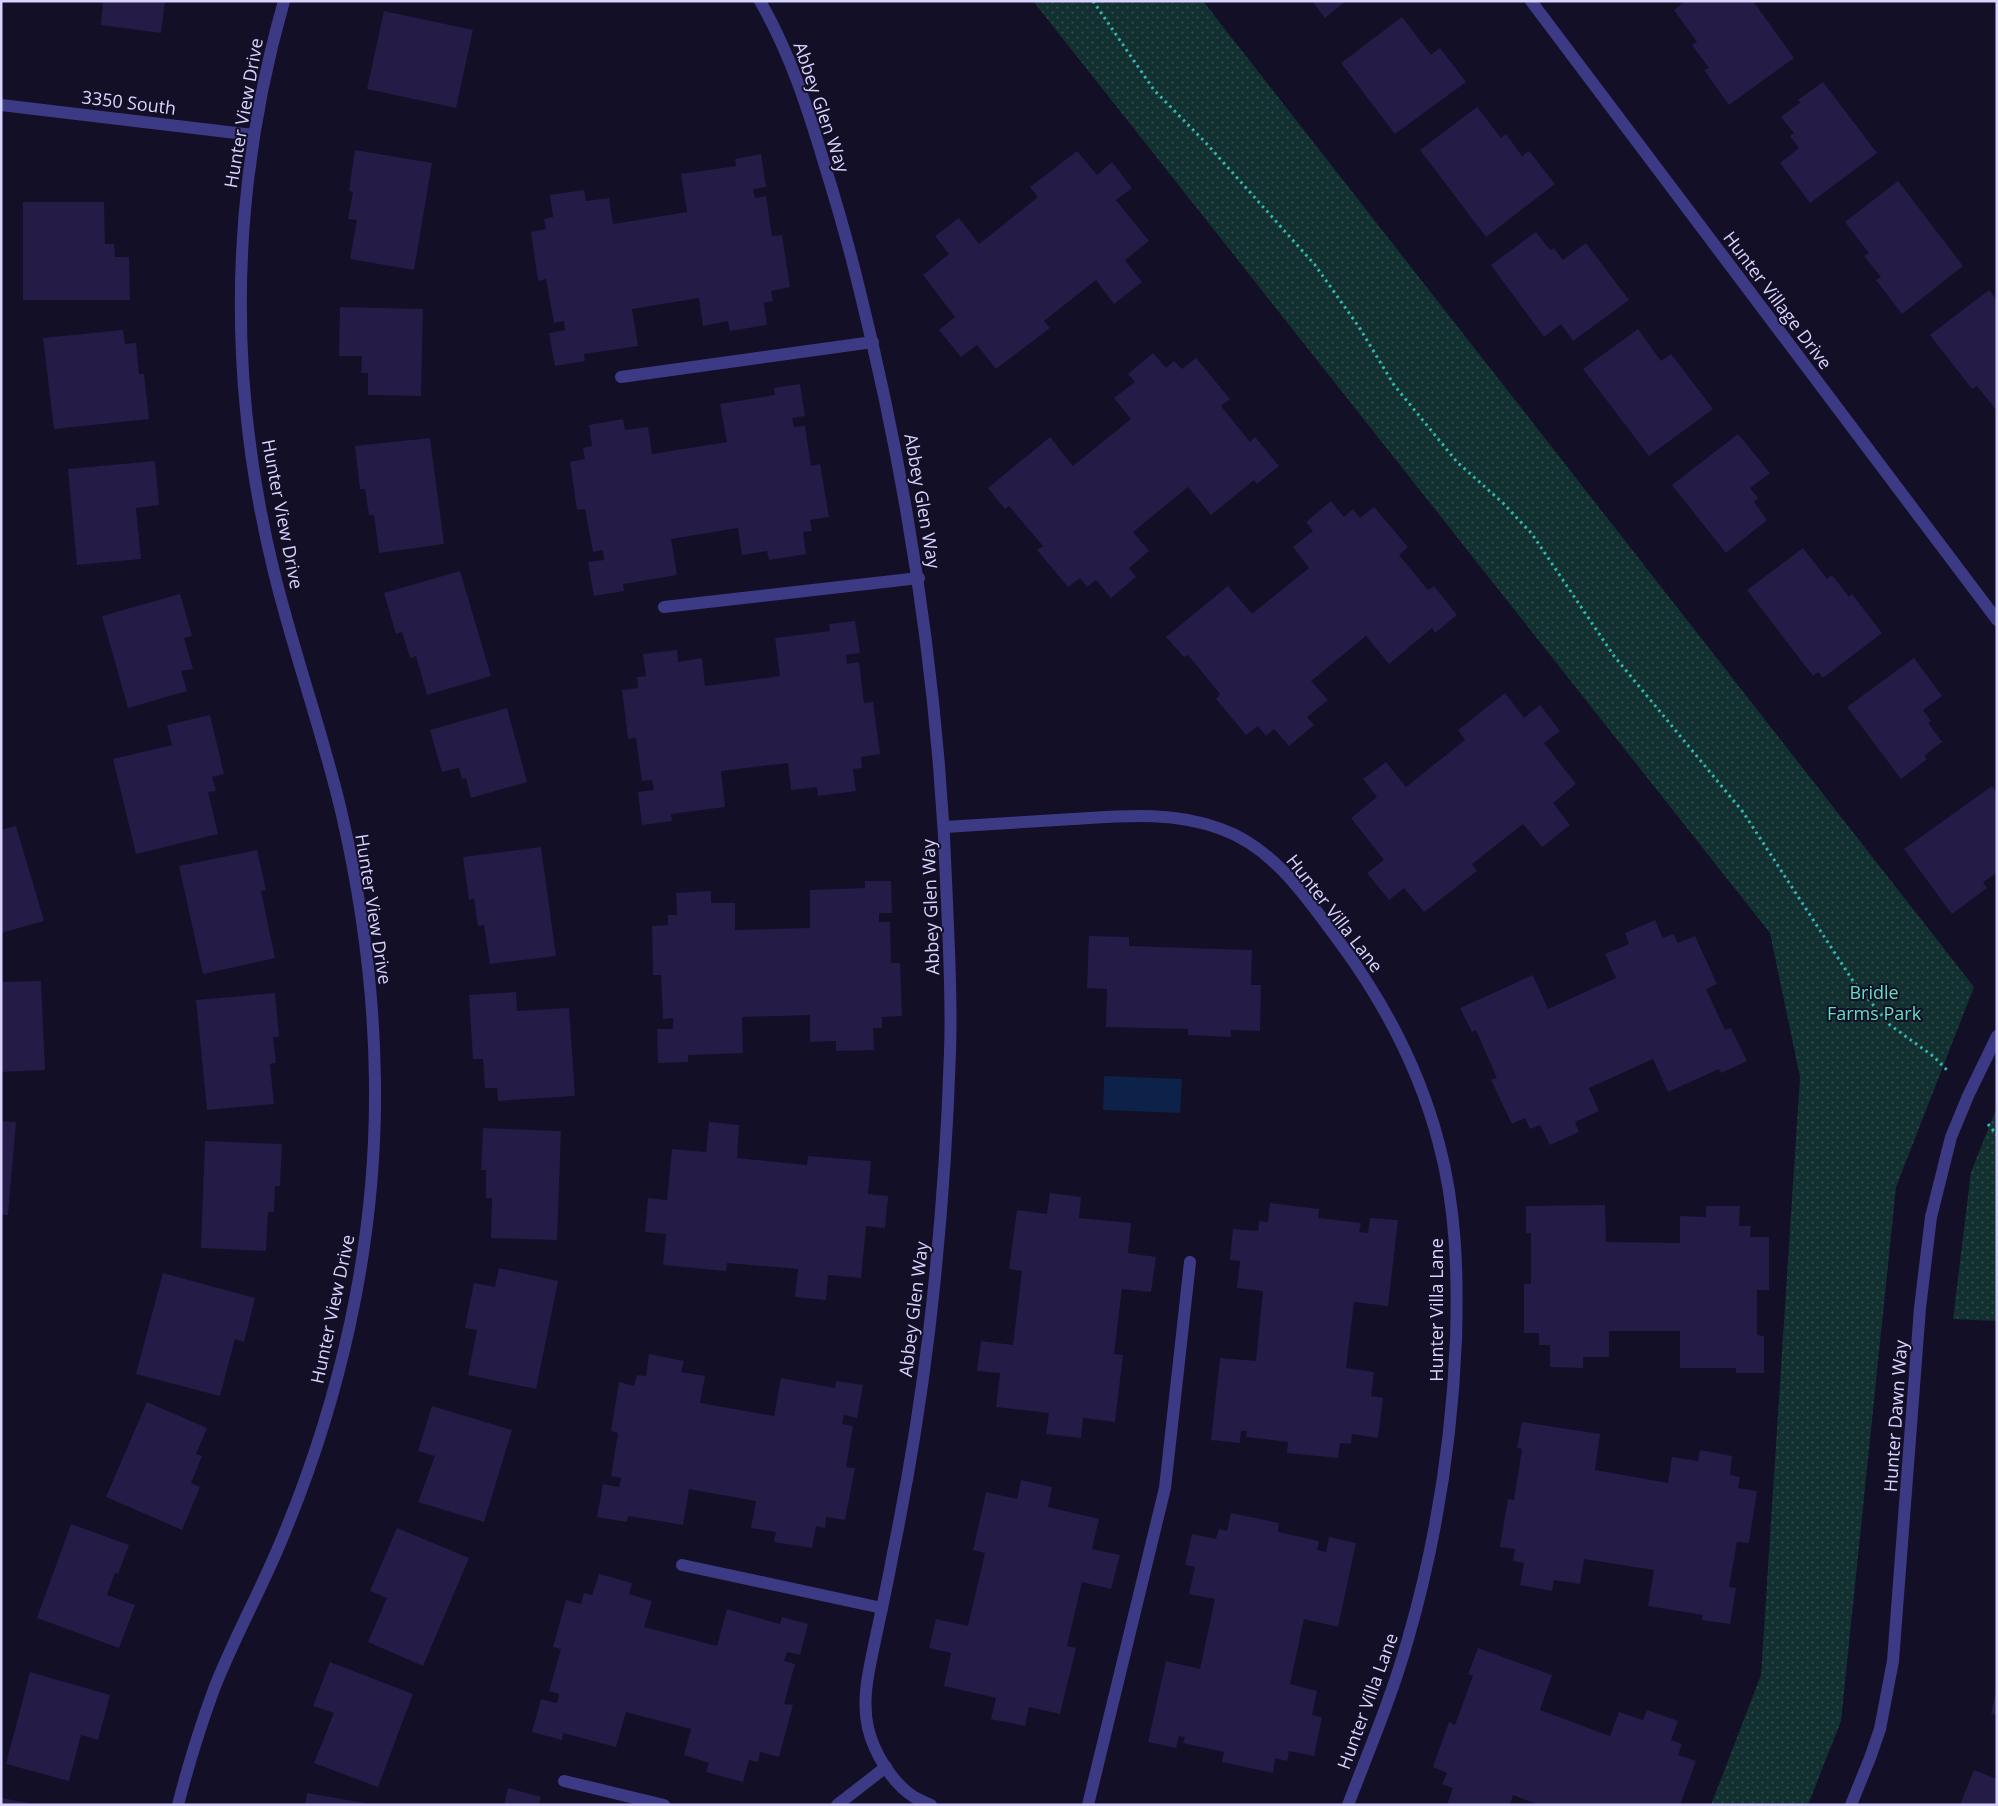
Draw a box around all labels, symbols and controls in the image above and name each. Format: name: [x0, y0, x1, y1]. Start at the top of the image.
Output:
street label: Hunter View Drive: [218, 36, 268, 190]
street label: Abbey Glen Way: [788, 39, 856, 176]
street label: 3350 South: [80, 84, 178, 120]
street label: Hunter Village Drive: [1718, 226, 1838, 374]
street label: Abbey Glen Way: [899, 432, 947, 571]
street label: Hunter View Drive: [257, 437, 309, 591]
street label: Hunter View Drive: [350, 832, 398, 986]
street label: Abbey Glen Way: [916, 837, 944, 976]
street label: Hunter Villa Lane: [1281, 849, 1389, 977]
park label: Bridle Farms Park: [1827, 980, 1922, 1025]
street label: Hunter View Drive: [304, 1232, 360, 1386]
street label: Hunter Villa Lane: [1424, 1238, 1448, 1382]
street label: Abbey Glen Way: [893, 1239, 933, 1378]
street label: Hunter Dawn Way: [1878, 1338, 1912, 1493]
street label: Hunter Villa Lane: [1331, 1629, 1403, 1773]

